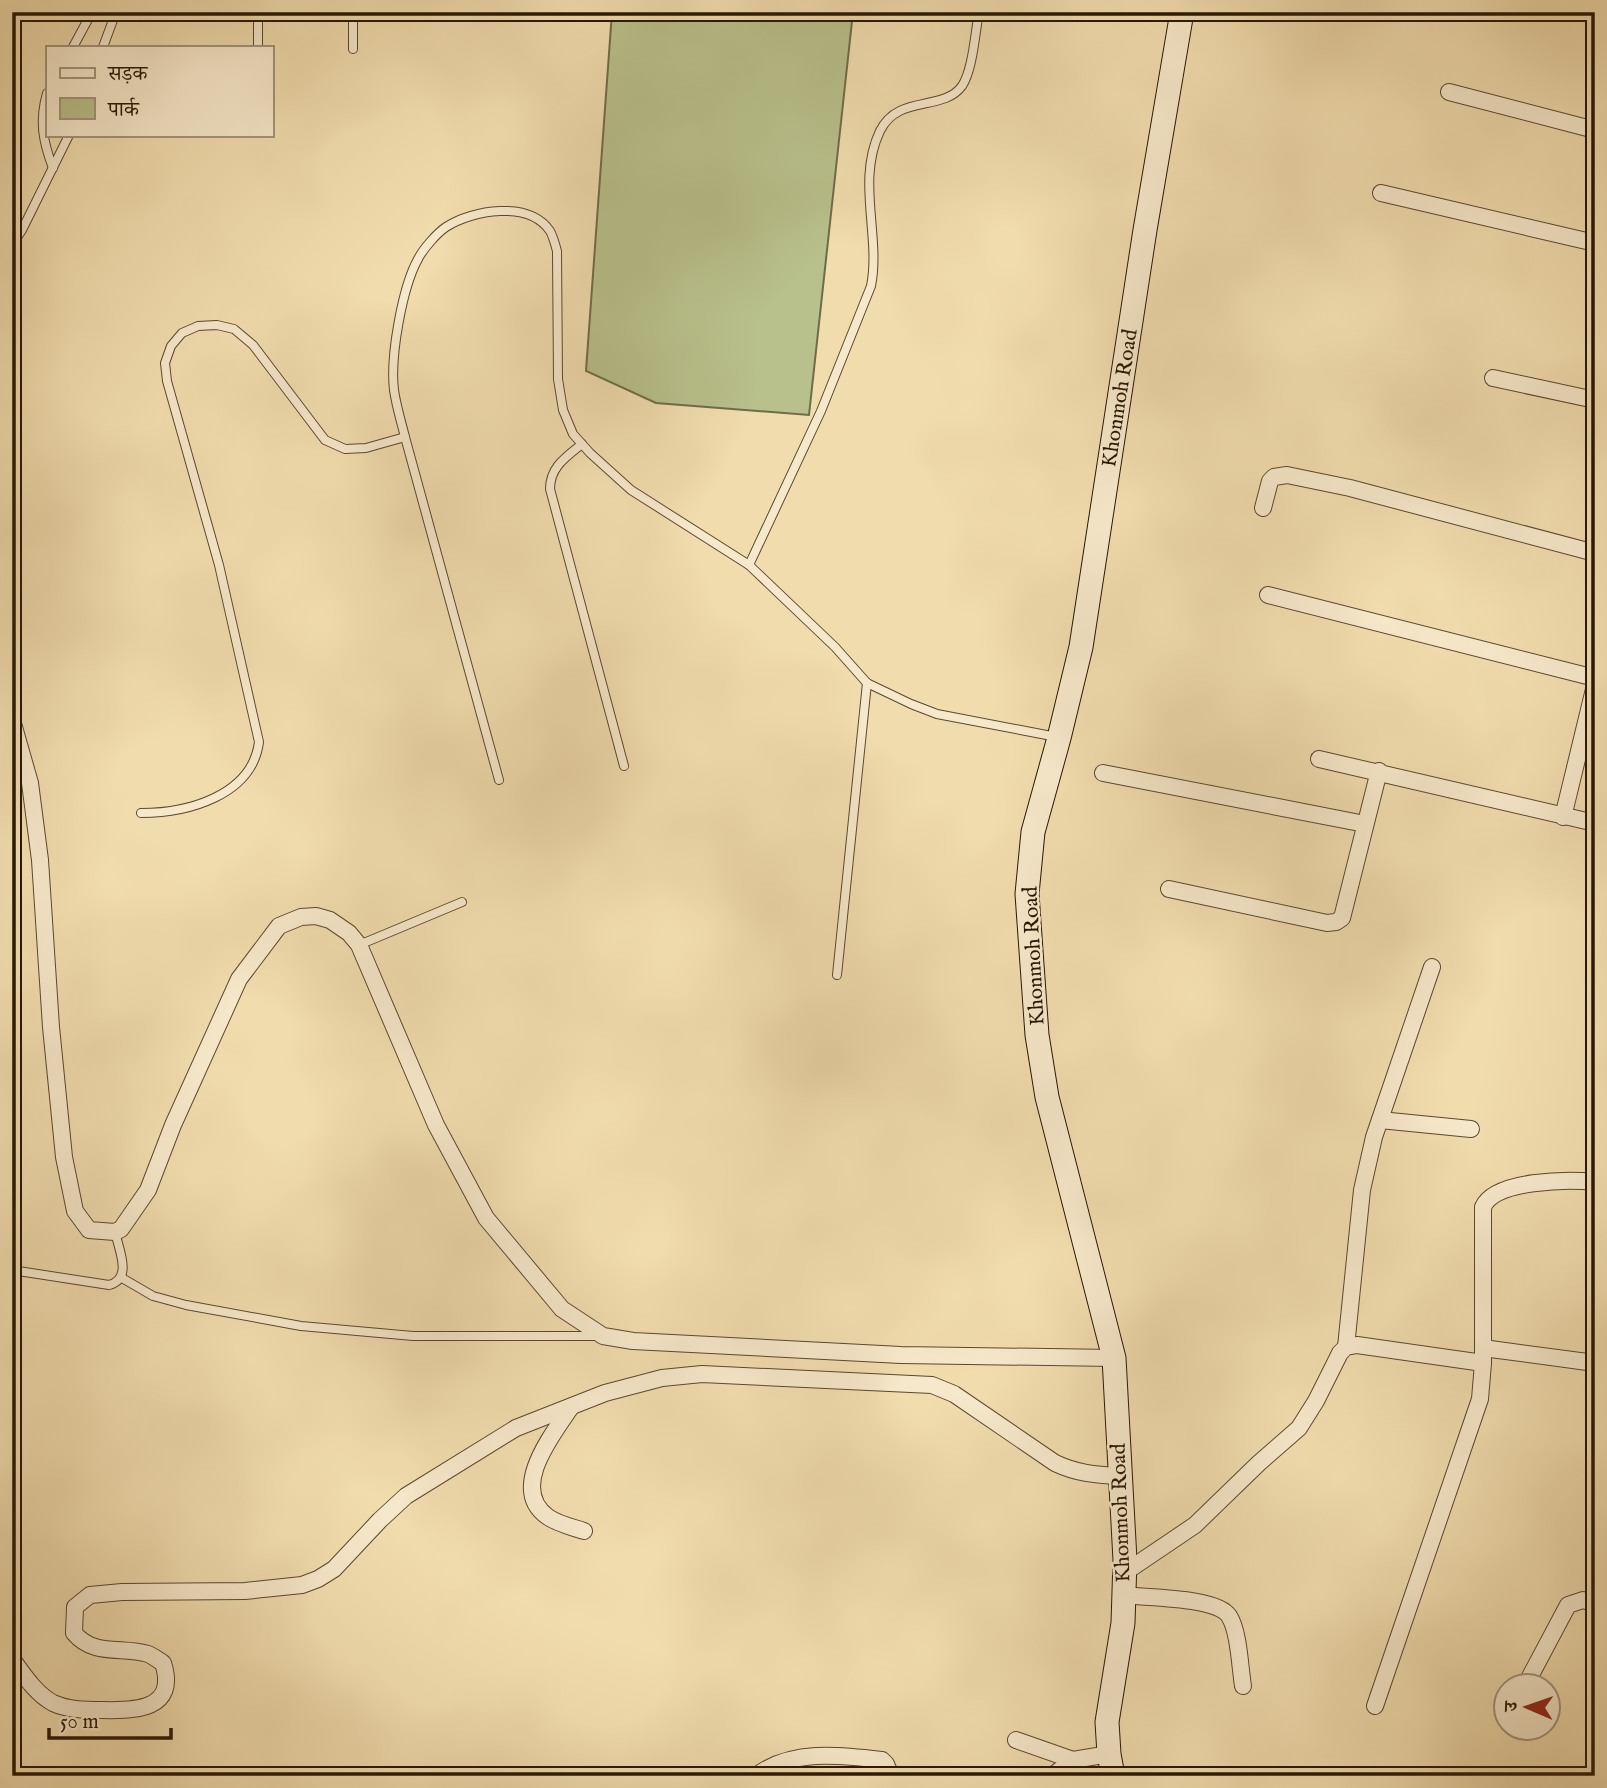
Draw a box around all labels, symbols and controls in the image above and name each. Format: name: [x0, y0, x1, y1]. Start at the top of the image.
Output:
legend: [46, 46, 273, 136]
text: सड़क: [107, 61, 148, 88]
text: पार्क: [107, 97, 140, 124]
street label: Khonmoh Road: [1096, 327, 1145, 469]
street label: Khonmoh Road: [1017, 885, 1052, 1026]
street label: Khonmoh Road: [1106, 1442, 1137, 1583]
north arrow: [1492, 1672, 1562, 1742]
scale bar: [49, 1697, 172, 1741]
text: उ: [1500, 1700, 1524, 1714]
text: 50 m: [60, 1709, 99, 1736]

